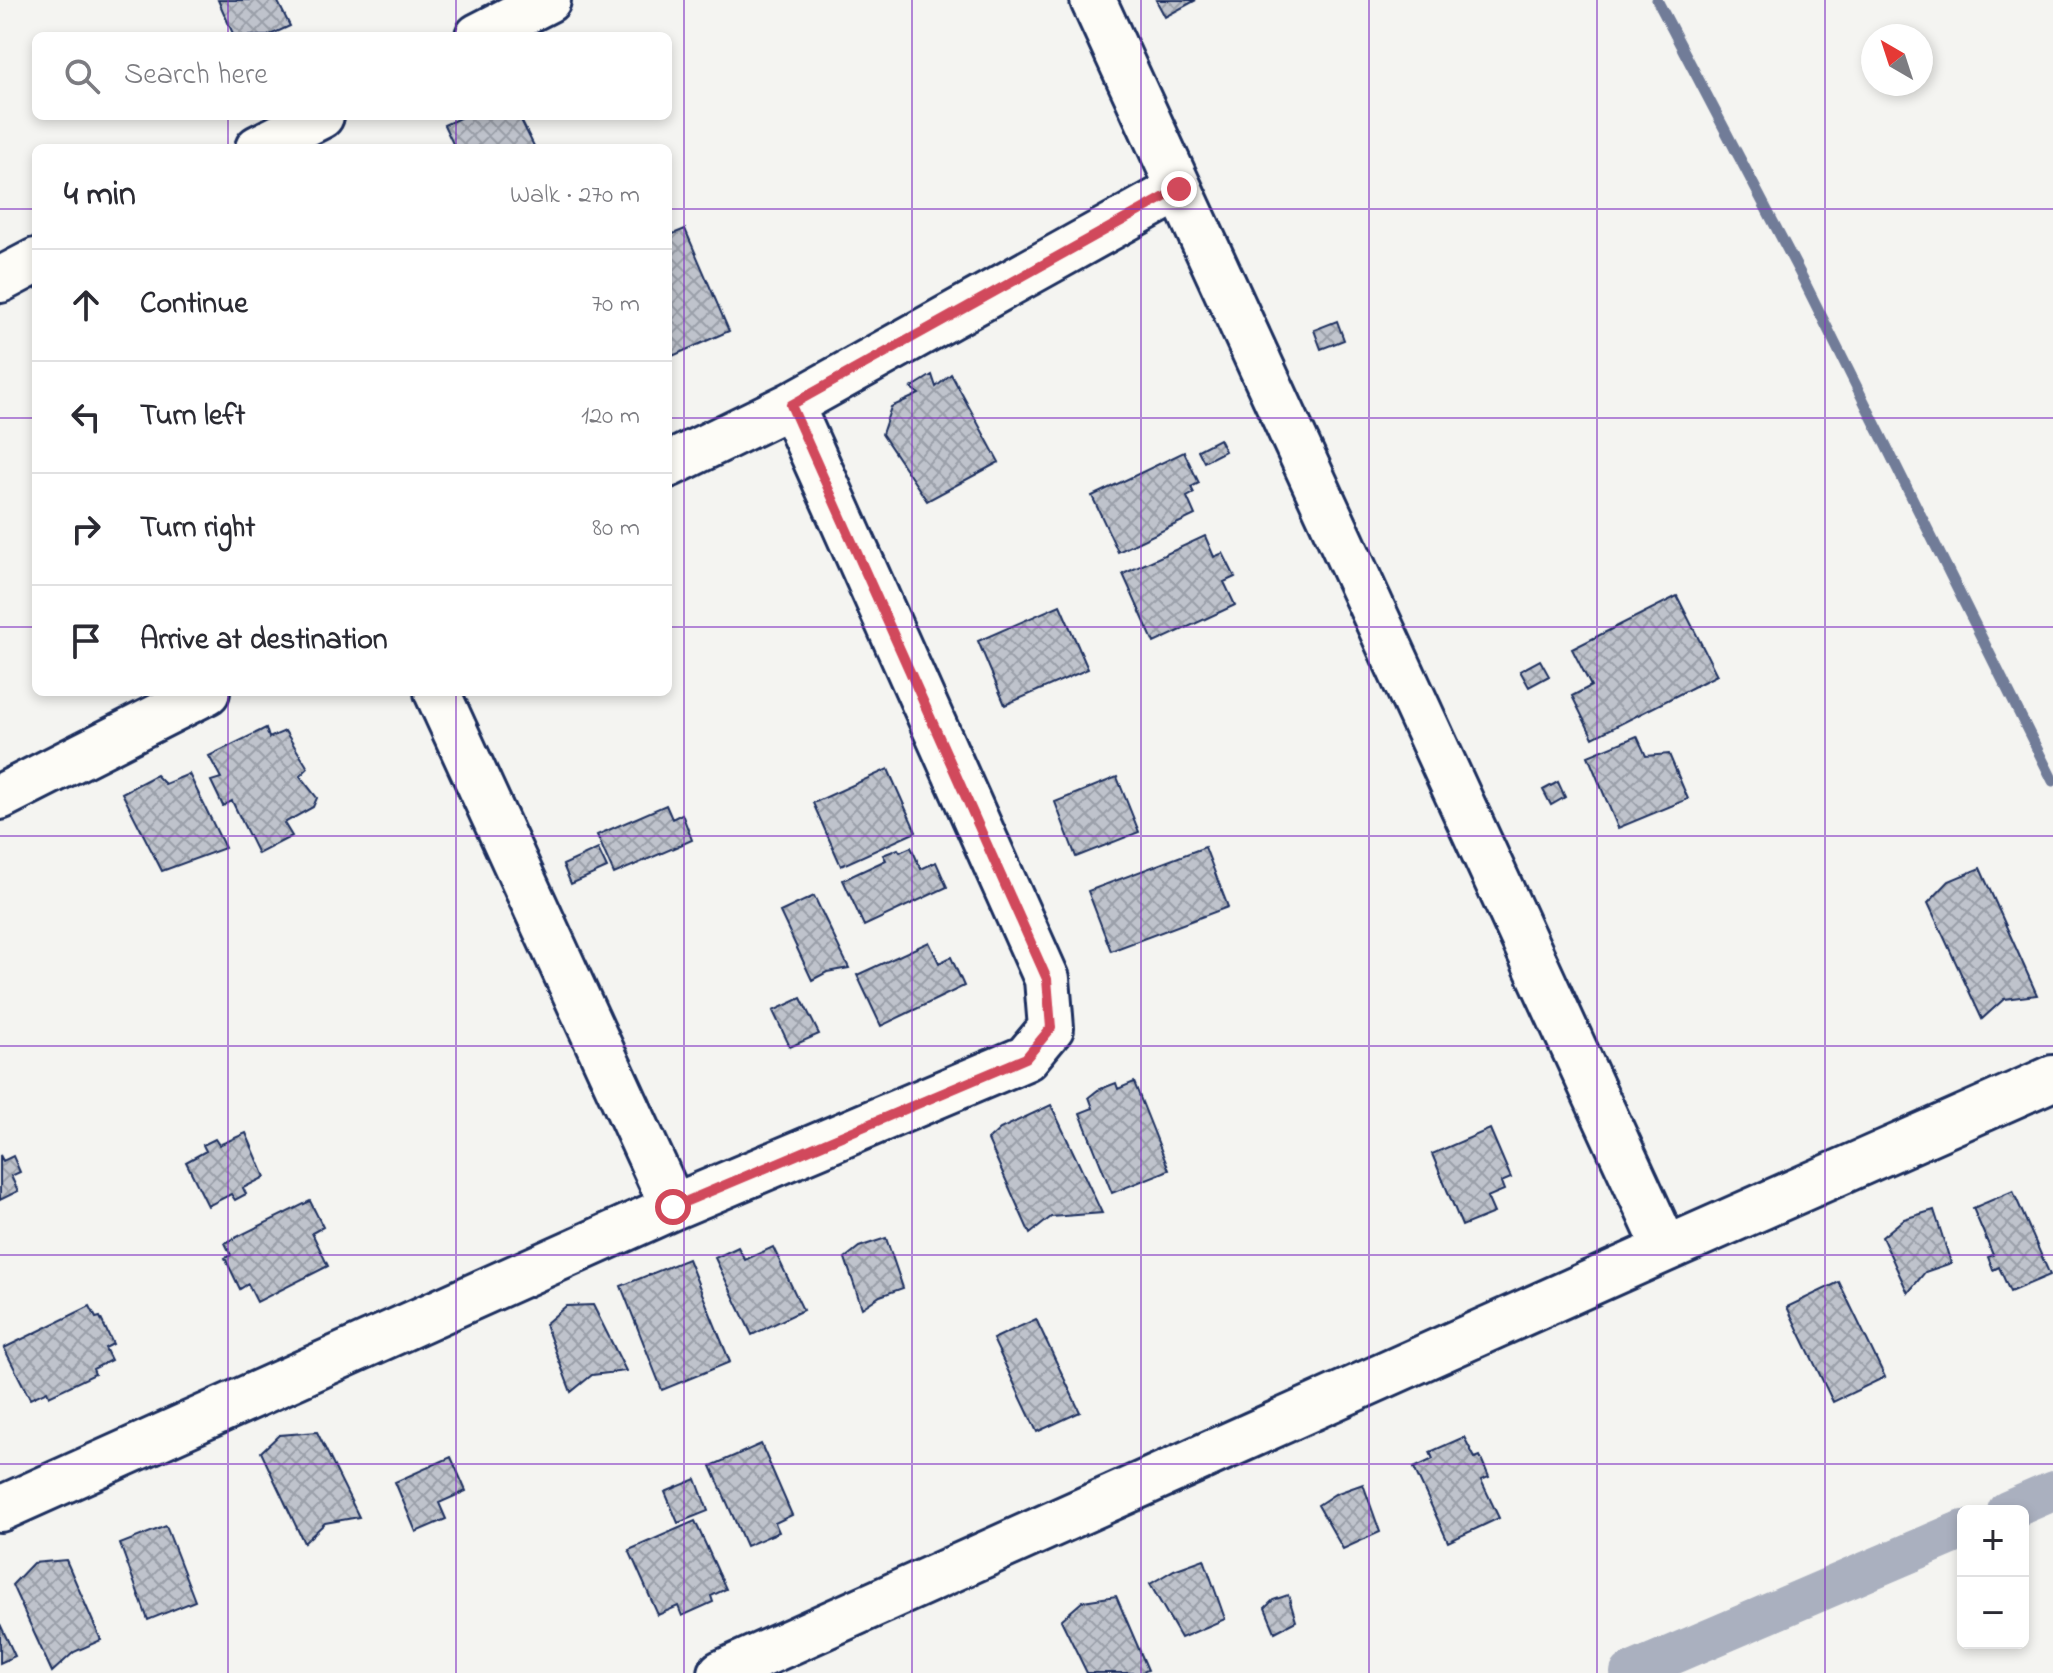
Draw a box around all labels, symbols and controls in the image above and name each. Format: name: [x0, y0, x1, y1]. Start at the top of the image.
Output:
north arrow: [1861, 24, 1933, 96]
search box: [32, 32, 672, 120]
icon: search: [60, 54, 104, 98]
text: Search here: [124, 54, 268, 98]
text: 4 min: [64, 171, 136, 221]
route end: [1161, 171, 1197, 207]
text: Walk · 270 m: [510, 177, 640, 215]
icon: ahead: [64, 283, 108, 327]
text: Continue: [140, 283, 248, 327]
text: 70 m: [591, 286, 640, 324]
icon: left: [64, 395, 108, 439]
text: Turn left: [140, 395, 245, 439]
text: 120 m: [581, 398, 640, 436]
icon: right: [64, 507, 108, 551]
text: Turn right: [140, 507, 255, 551]
text: 80 m: [592, 510, 640, 548]
icon: arrive: [64, 619, 108, 663]
text: Arrive at destination: [140, 619, 388, 663]
route start: [655, 1189, 691, 1225]
map controls: [1957, 1505, 2029, 1649]
button: +: [1957, 1505, 2029, 1577]
button: −: [1957, 1577, 2029, 1649]

